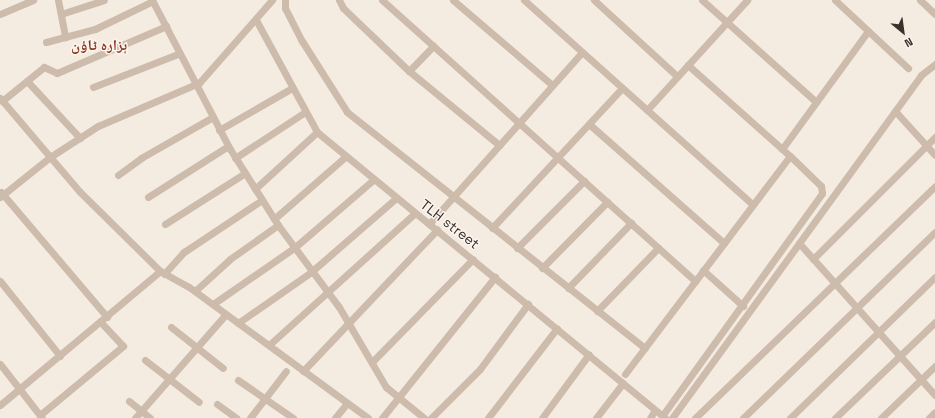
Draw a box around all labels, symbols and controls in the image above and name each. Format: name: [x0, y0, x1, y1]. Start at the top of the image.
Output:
north arrow: [883, 12, 923, 52]
text: N: [902, 35, 915, 50]
district label: ہزارہ ٹاؤن: [71, 36, 127, 54]
street label: TLH street: [417, 196, 483, 252]

